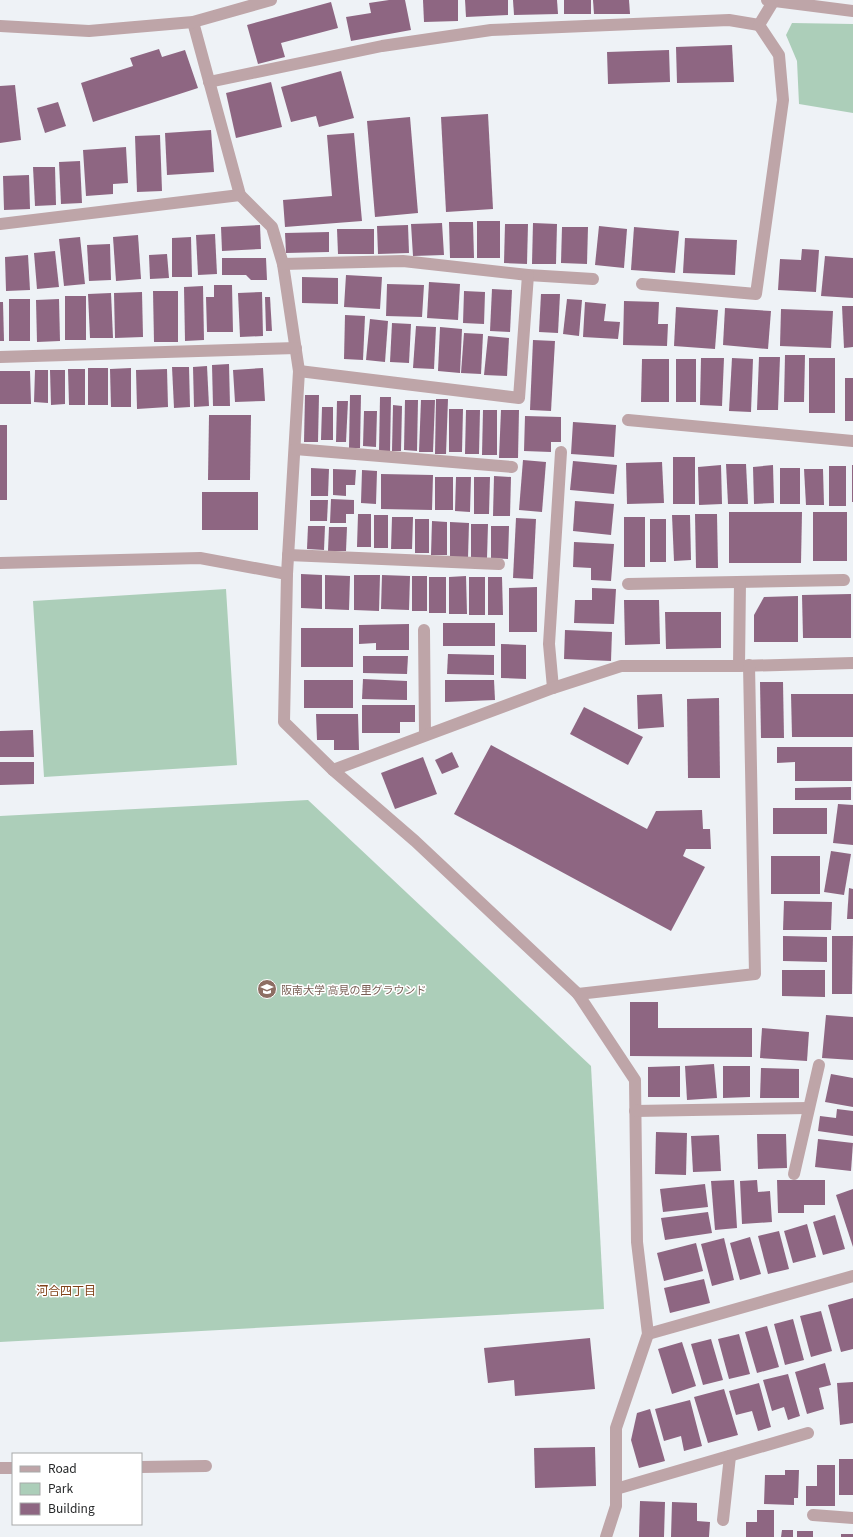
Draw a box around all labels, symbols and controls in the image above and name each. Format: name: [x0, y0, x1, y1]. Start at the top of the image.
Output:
school or university icon: 阪南大学 高見の里グラウンド: [256, 978, 278, 1000]
place label: 阪南大学 高見の里グラウンド: [281, 981, 426, 997]
district label: 河合四丁目: [36, 1281, 96, 1298]
legend: [12, 1453, 142, 1525]
text: Road: [48, 1459, 77, 1476]
text: Park: [48, 1479, 73, 1496]
text: Building: [48, 1499, 95, 1516]

